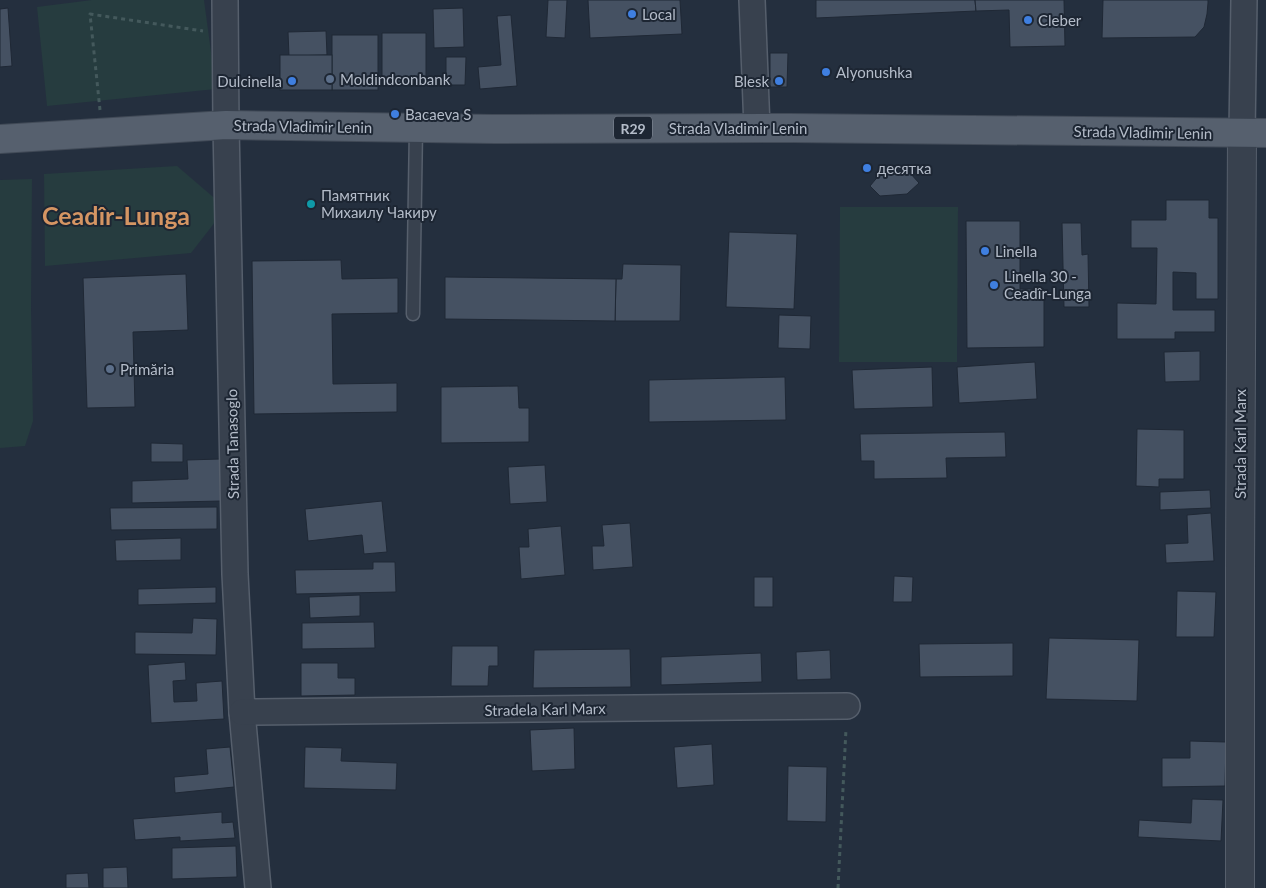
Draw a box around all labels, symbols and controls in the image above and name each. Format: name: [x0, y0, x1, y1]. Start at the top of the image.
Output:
place label: Local: [642, 5, 676, 23]
marker: Local: [626, 8, 638, 20]
place label: Cleber: [1038, 11, 1082, 29]
marker: Cleber: [1022, 14, 1034, 26]
place label: Alyonushka: [836, 63, 912, 81]
marker: Alyonushka: [820, 66, 832, 78]
place label: Moldindconbank: [340, 70, 451, 88]
place label: Dulcinella: [217, 72, 282, 90]
place label: Blesk: [734, 72, 769, 90]
marker: Moldindconbank: [324, 73, 336, 85]
marker: Dulcinella: [286, 75, 298, 87]
marker: Blesk: [773, 75, 785, 87]
place label: Bacaeva S: [405, 105, 471, 123]
marker: Bacaeva S: [389, 108, 401, 120]
street label: Strada Vladimir Lenin: [234, 116, 372, 136]
road number: R29: [614, 116, 652, 140]
street label: Strada Vladimir Lenin: [669, 119, 807, 137]
street label: Strada Vladimir Lenin: [1074, 122, 1212, 142]
place label: десятка: [877, 159, 931, 177]
marker: десятка: [861, 162, 873, 174]
place label: Памятник Михаилу Чакиру: [321, 186, 437, 221]
marker: Памятник Михаилу Чакиру: [305, 198, 317, 210]
district label: Ceadîr-Lunga: [42, 200, 190, 230]
place label: Linella: [995, 242, 1037, 260]
marker: Linella: [979, 245, 991, 257]
place label: Linella 30 - Ceadîr-Lunga: [1004, 267, 1091, 302]
marker: Linella 30 - Ceadîr-Lunga: [988, 279, 1000, 291]
place label: Primăria: [120, 360, 174, 378]
marker: Primăria: [104, 363, 116, 375]
street label: Strada Tanasoglo: [222, 389, 242, 499]
street label: Strada Karl Marx: [1231, 389, 1249, 499]
street label: Stradela Karl Marx: [484, 699, 606, 719]

